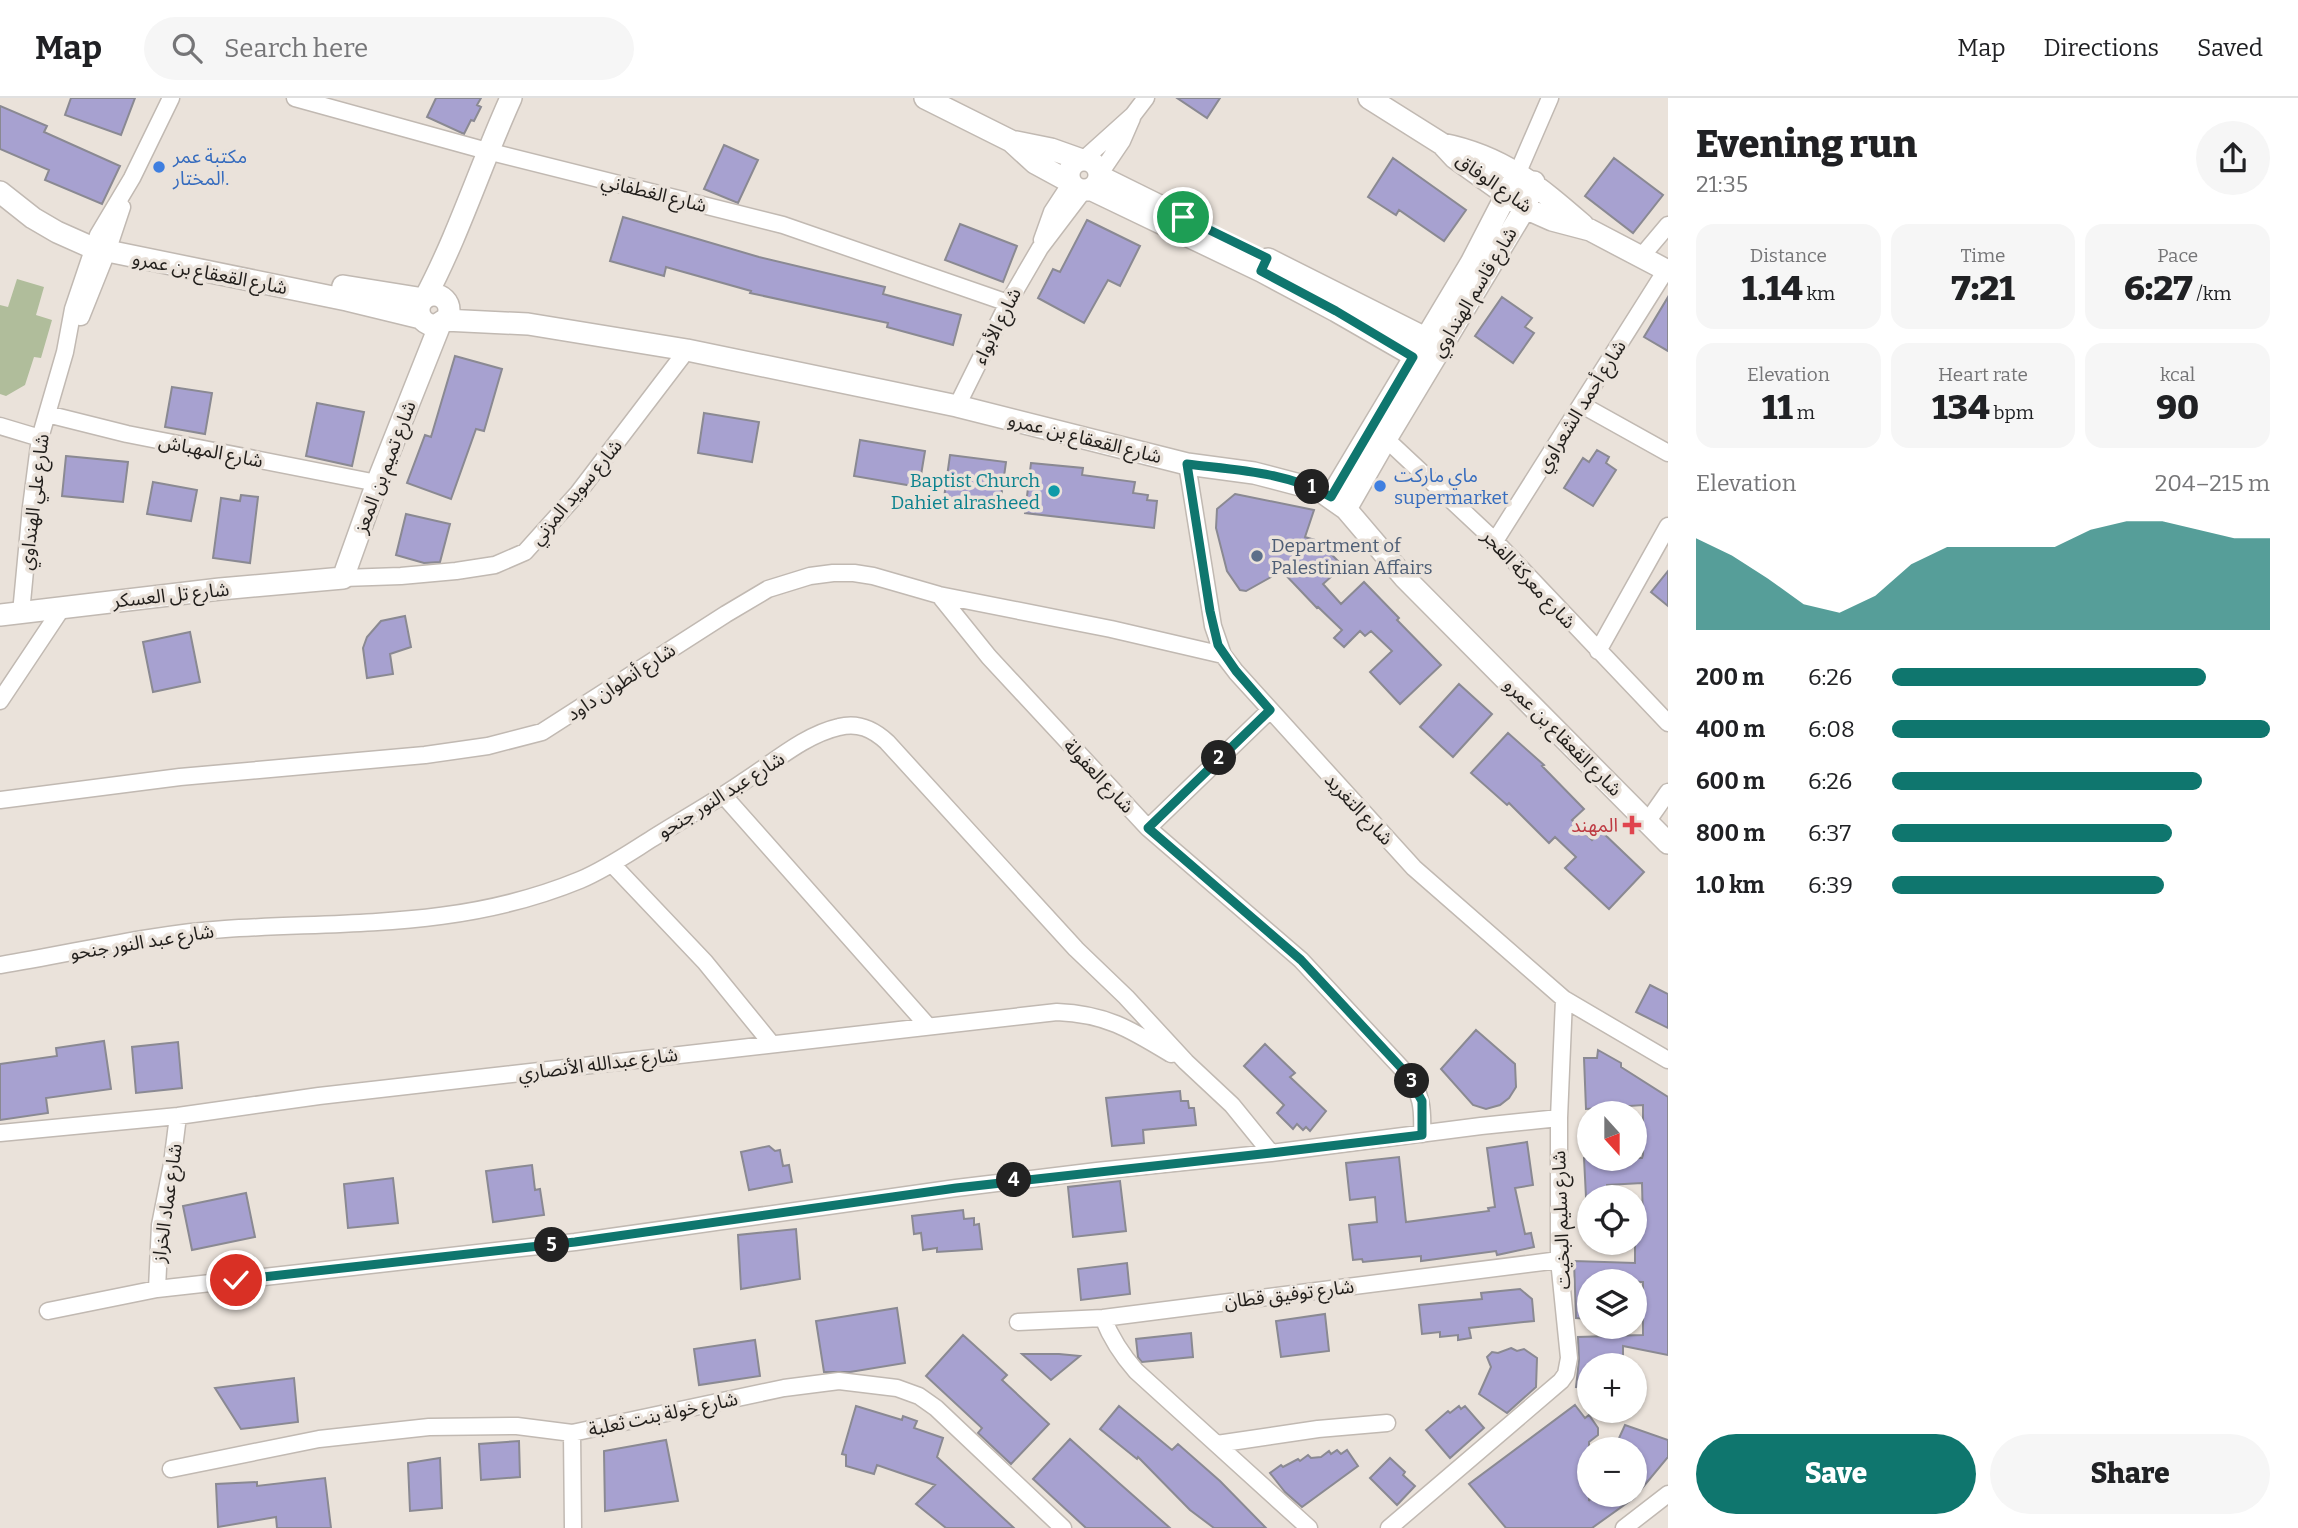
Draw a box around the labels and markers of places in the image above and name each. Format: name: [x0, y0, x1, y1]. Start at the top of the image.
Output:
place label: مكتبة عمر المختار.: [172, 145, 247, 190]
marker: مكتبة عمر المختار.: [151, 159, 167, 175]
pin: [1153, 187, 1213, 247]
place label: ماي ماركت supermarket: [1394, 464, 1509, 509]
place label: Baptist Church Dahiet alrasheed: [891, 469, 1040, 514]
pin: 1: [1294, 470, 1330, 504]
marker: ماي ماركت supermarket: [1372, 478, 1388, 494]
marker: Baptist Church Dahiet alrasheed: [1046, 483, 1062, 499]
place label: Department of Palestinian Affairs: [1271, 534, 1433, 579]
marker: Department of Palestinian Affairs: [1249, 548, 1265, 564]
pin: 2: [1202, 740, 1236, 776]
place label: المهند: [1571, 814, 1618, 837]
marker: المهند: [1624, 817, 1640, 833]
pin: 3: [1394, 1063, 1430, 1098]
pin: 4: [996, 1162, 1032, 1198]
pin: 5: [534, 1228, 570, 1262]
pin: [206, 1250, 266, 1310]

